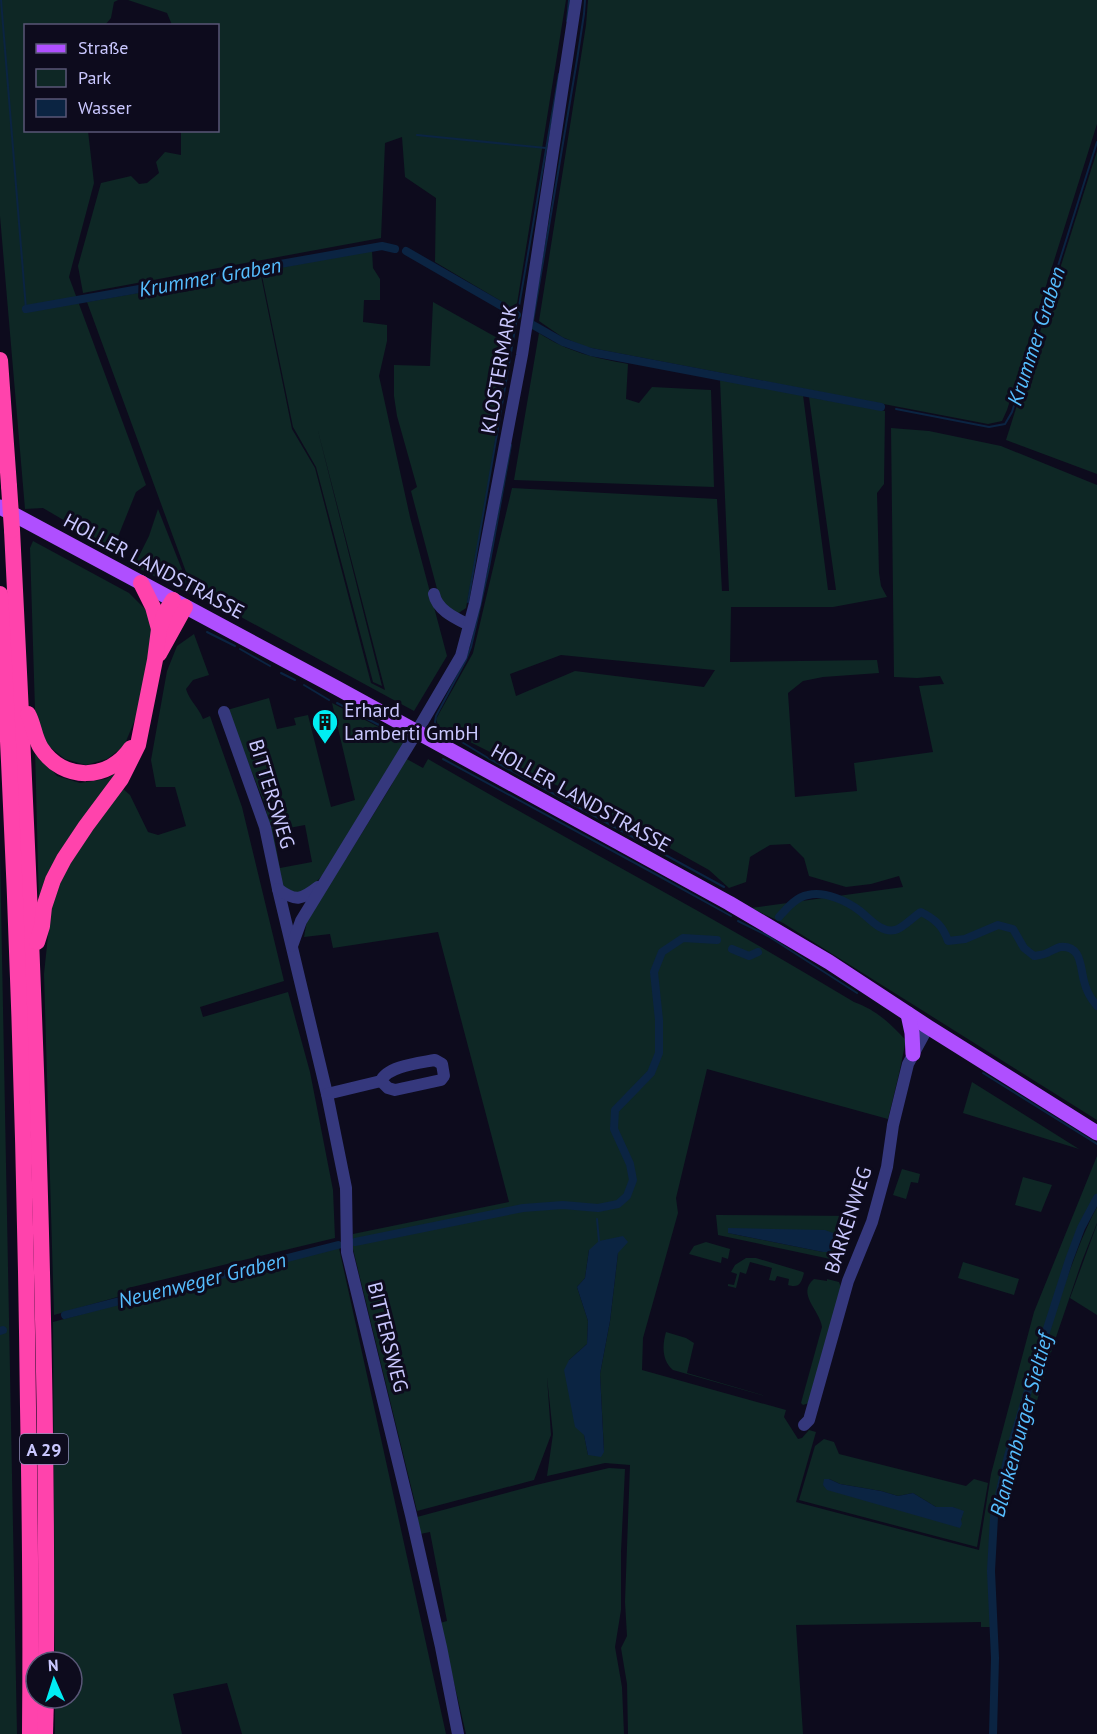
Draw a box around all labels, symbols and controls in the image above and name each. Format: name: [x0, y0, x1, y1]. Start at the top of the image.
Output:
legend: [24, 24, 219, 132]
text: Straße: [78, 36, 129, 59]
text: Park: [78, 66, 111, 89]
text: Wasser: [78, 96, 132, 119]
water label: Krummer Graben: [137, 251, 283, 303]
water label: Krummer Graben: [1001, 263, 1071, 409]
street label: KLOSTERMARK: [475, 302, 523, 436]
street label: HOLLER LANDSTRASSE: [59, 507, 249, 625]
place label: Erhard Lamberti GmbH: [344, 697, 479, 746]
building icon: Erhard Lamberti GmbH: [310, 707, 340, 745]
street label: BITTERSWEG: [243, 736, 301, 852]
street label: HOLLER LANDSTRASSE: [487, 738, 675, 858]
street label: BARKENWEG: [818, 1163, 878, 1277]
water label: Neuenweger Graben: [115, 1246, 289, 1314]
street label: BITTERSWEG: [362, 1279, 414, 1395]
water label: Blankenburger Sieltief: [984, 1326, 1060, 1520]
road number: A 29: [20, 1434, 68, 1464]
north arrow: [24, 1650, 84, 1710]
text: N: [47, 1655, 59, 1675]

